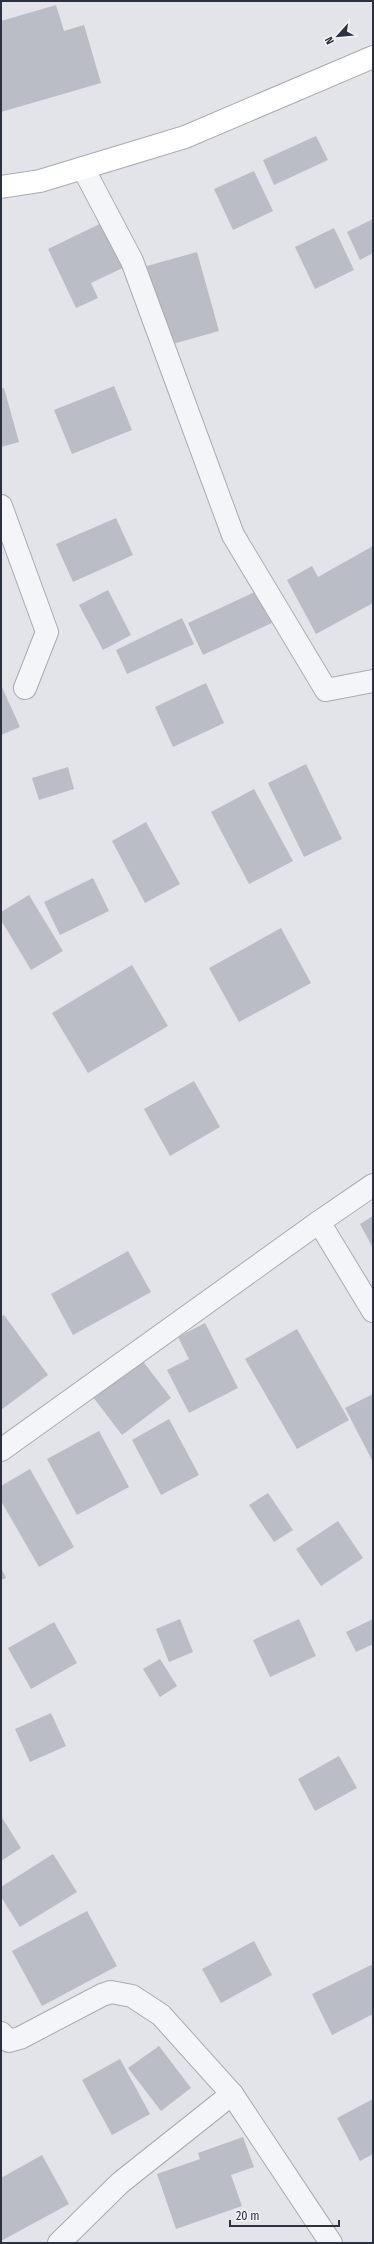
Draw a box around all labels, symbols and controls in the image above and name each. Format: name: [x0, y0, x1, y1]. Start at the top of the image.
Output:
north arrow: [318, 16, 358, 56]
text: N: [322, 34, 337, 46]
scale bar: [230, 2202, 339, 2228]
text: 20 m: [236, 2209, 260, 2223]

